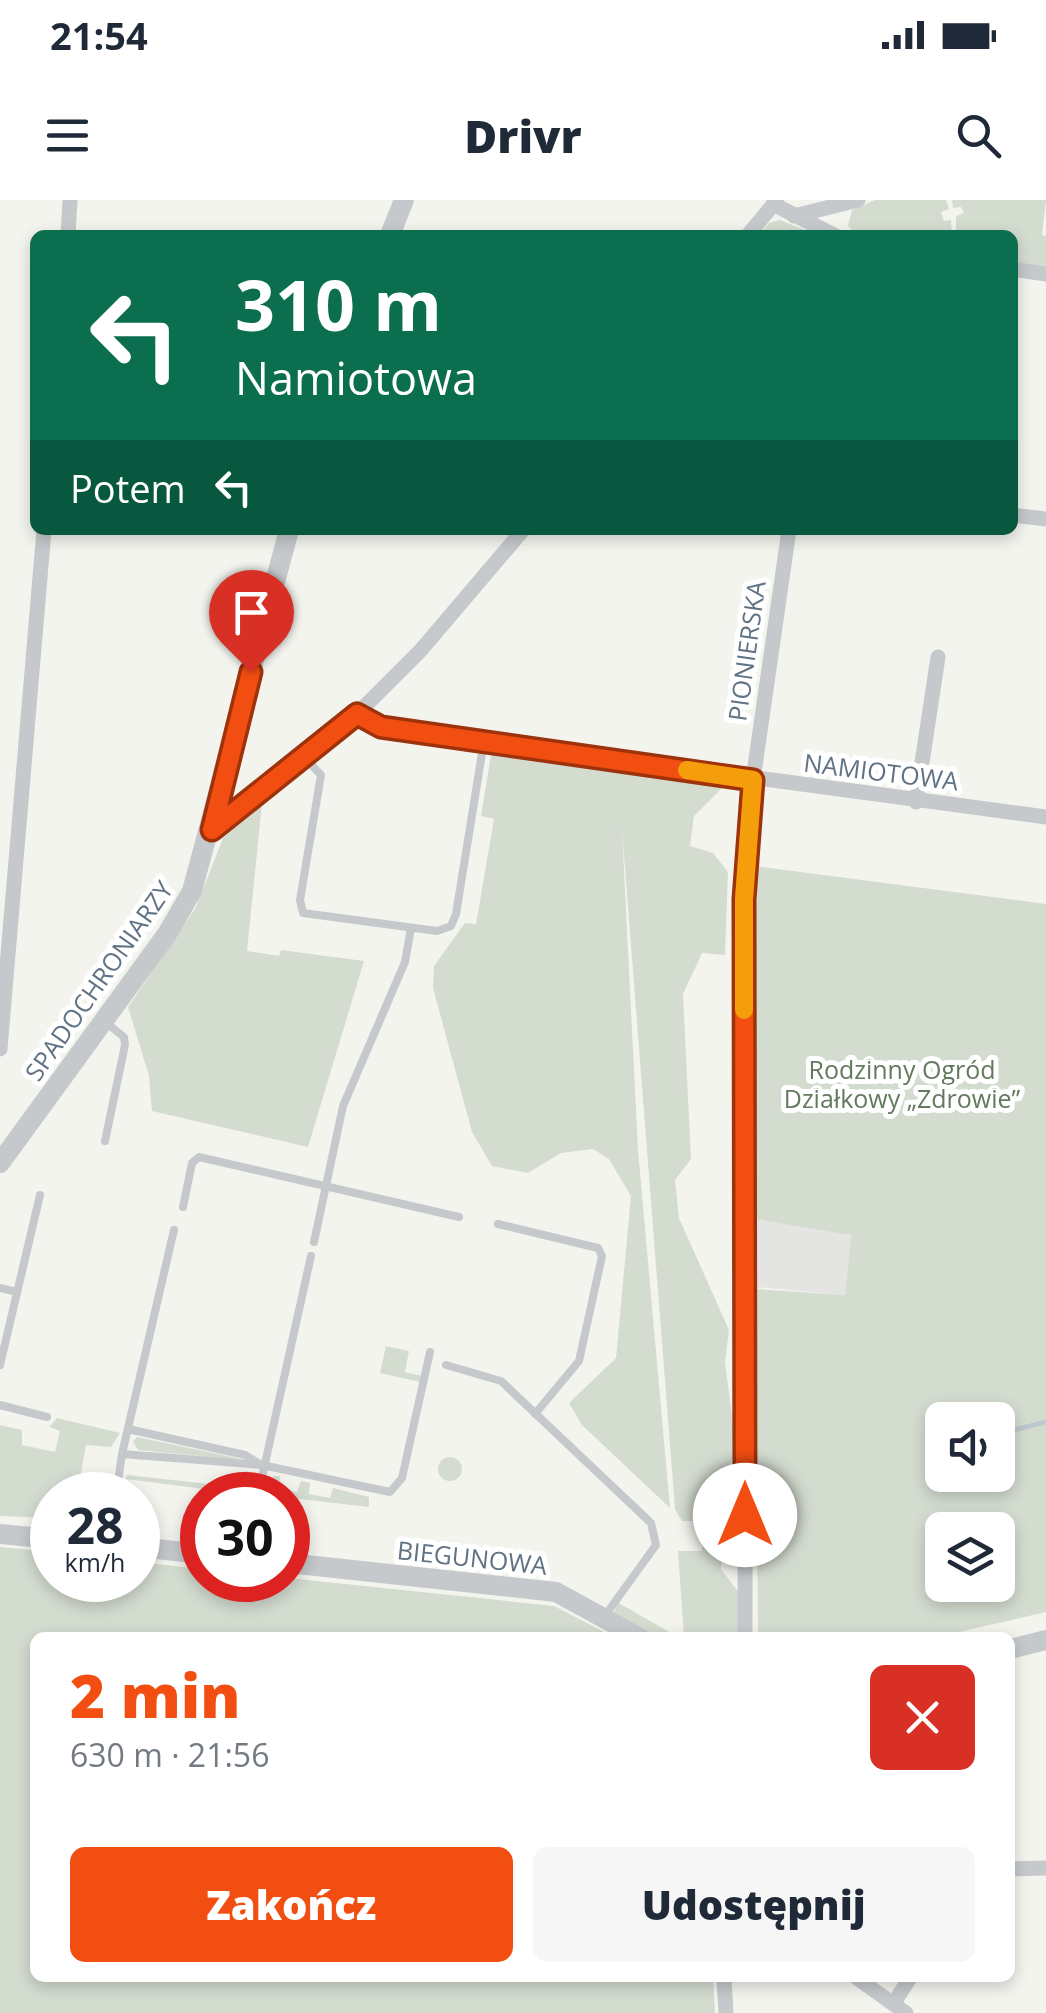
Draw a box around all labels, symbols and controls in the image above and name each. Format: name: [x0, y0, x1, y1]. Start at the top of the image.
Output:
text: 21:54: [50, 9, 148, 61]
text: Drivr: [464, 105, 582, 166]
icon: menu: [40, 108, 95, 163]
icon: search: [951, 108, 1006, 163]
text: 310 m: [235, 256, 442, 352]
icon: left: [70, 270, 200, 400]
text: Namiotowa: [235, 347, 477, 408]
icon: left: [206, 460, 261, 515]
text: Potem: [70, 462, 186, 514]
pin: [209, 570, 294, 673]
street label: PIONIERSKA: [719, 578, 773, 723]
icon: arrive: [224, 585, 279, 640]
street label: NAMIOTOWA: [802, 745, 961, 797]
street label: SPADOCHRONIARZY: [16, 874, 180, 1087]
park label: Rodzinny Ogród Działkowy „Zdrowie”: [784, 1052, 1021, 1115]
map controls: [925, 1402, 1015, 1602]
button: sound: [925, 1402, 1015, 1492]
position arrow: [693, 1463, 797, 1567]
speed limit sign: 30: [180, 1472, 310, 1602]
text: 28: [66, 1491, 124, 1559]
button: layers: [925, 1512, 1015, 1602]
street label: BIEGUNOWA: [395, 1532, 549, 1582]
text: km/h: [65, 1545, 125, 1579]
text: 2 min: [70, 1654, 240, 1736]
button: close: [870, 1665, 975, 1770]
text: 630 m · 21:56: [70, 1733, 269, 1776]
button: Zakończ: [70, 1847, 513, 1962]
button: Udostępnij: [533, 1847, 975, 1962]

